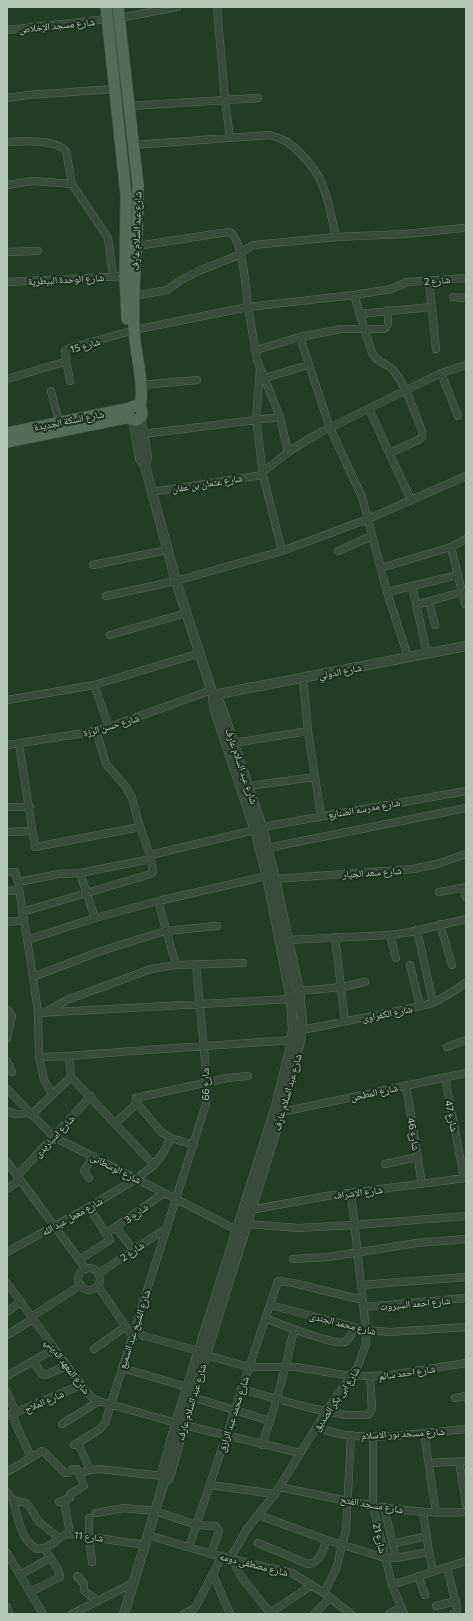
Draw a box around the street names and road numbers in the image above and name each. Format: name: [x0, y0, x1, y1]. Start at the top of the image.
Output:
street label: شارع مسجد الإخلاص: [18, 15, 96, 36]
street label: شارع عبد السلام عارف: [129, 191, 145, 271]
street label: شارع الوحدة البيطرية: [27, 271, 105, 288]
street label: شارع 2: [423, 273, 451, 288]
street label: شارع 15: [68, 335, 102, 356]
street label: شارع السكة الجديدة: [33, 407, 106, 434]
street label: شارع عثمان بن عفان: [171, 471, 244, 496]
street label: شارع الدولي: [317, 661, 364, 684]
street label: شارع حسن الرزة: [81, 711, 141, 740]
street label: شارع عبد السلام عارف: [221, 726, 261, 807]
street label: شارع مدرسه الصنايع: [327, 796, 402, 821]
street label: شارع سعد الجيار: [341, 864, 403, 881]
street label: شارع الكفراوى: [361, 1002, 414, 1025]
street label: شارع عبد السلام عارف: [270, 1052, 306, 1132]
street label: شارع 66: [199, 1067, 212, 1101]
street label: شارع المطحن: [349, 1081, 400, 1104]
street label: شارع 47: [442, 1099, 461, 1133]
street label: شارع اسباريدى: [31, 1112, 78, 1160]
street label: شارع 46: [405, 1117, 423, 1152]
street label: شارع الوسطانى: [88, 1150, 144, 1187]
street label: شارع الاشراف: [332, 1183, 384, 1202]
street label: شارع معمل عبد الله: [39, 1194, 105, 1239]
street label: شارع 3: [122, 1200, 151, 1226]
street label: شارع 2: [118, 1238, 147, 1264]
street label: شارع الشيخ عبد السميع: [116, 1288, 154, 1370]
street label: شارع احمد السبروت: [379, 1294, 451, 1313]
street label: شارع محمد الجندى: [308, 1309, 378, 1338]
street label: شارع المعهد الديني: [41, 1336, 93, 1398]
street label: شارع عبد السلام عارف: [174, 1362, 210, 1442]
street label: شارع احمد سالم: [378, 1362, 437, 1384]
street label: شارع ابى بكر الصديق: [310, 1364, 363, 1434]
street label: شارع محمد عبد الرازق: [215, 1374, 252, 1454]
street label: شارع الملاح: [22, 1387, 66, 1416]
street label: شارع مسجد نور الاسلام: [361, 1425, 446, 1443]
street label: شارع مسجد الفتح: [339, 1493, 405, 1517]
street label: شارع 21: [370, 1522, 389, 1555]
street label: شارع 11: [74, 1528, 105, 1545]
street label: شارع مصطفى دومه: [218, 1550, 290, 1579]

